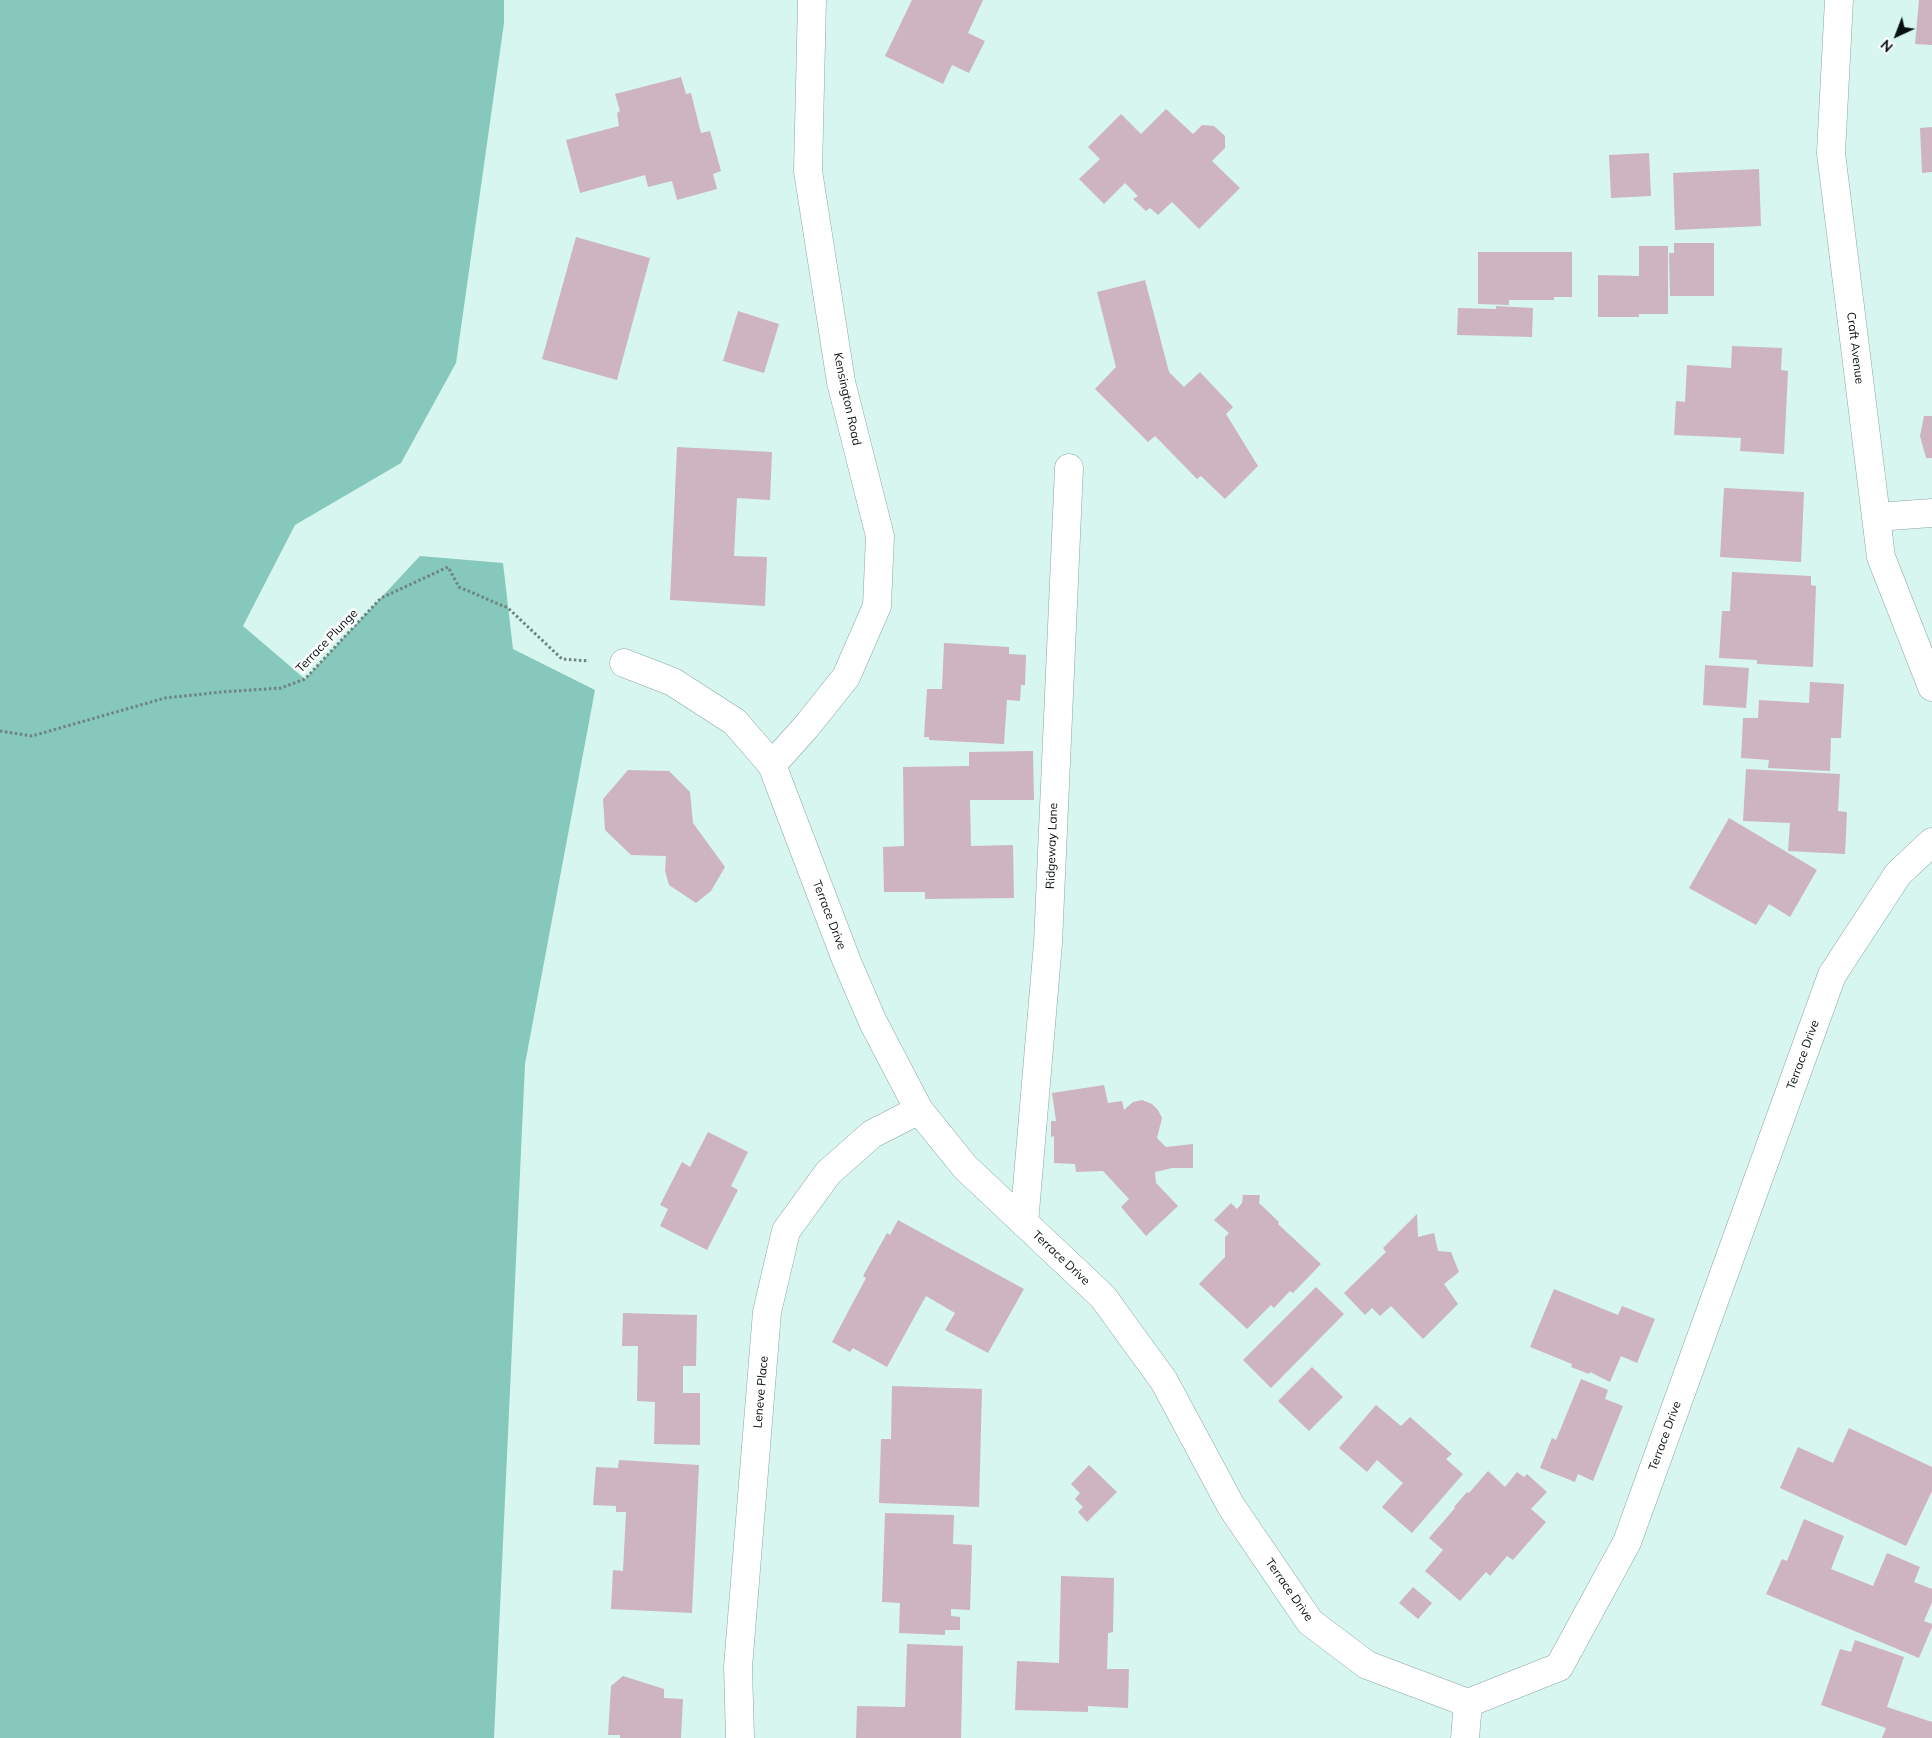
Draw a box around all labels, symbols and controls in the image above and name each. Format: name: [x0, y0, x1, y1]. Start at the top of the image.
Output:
north arrow: [1872, 10, 1922, 60]
text: N: [1877, 36, 1897, 56]
street label: Craft Avenue: [1843, 311, 1867, 385]
street label: Kensington Road: [830, 351, 864, 447]
street label: Terrace Plunge: [293, 606, 361, 676]
street label: Ridgeway Lane: [1043, 803, 1061, 889]
street label: Terrace Drive: [809, 878, 849, 952]
street label: Terrace Drive: [1784, 1018, 1822, 1092]
street label: Terrace Drive: [1029, 1228, 1093, 1288]
street label: Leneve Place: [751, 1355, 771, 1429]
street label: Terrace Drive: [1646, 1399, 1684, 1473]
street label: Terrace Drive: [1262, 1556, 1316, 1624]

